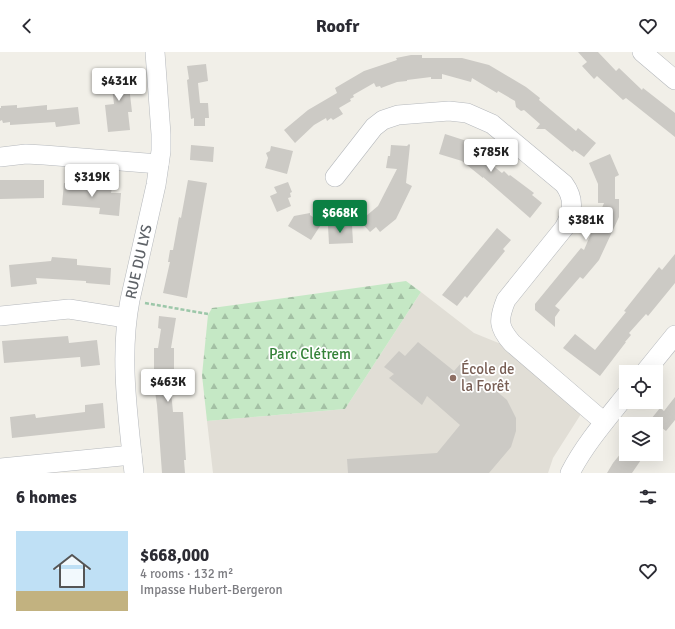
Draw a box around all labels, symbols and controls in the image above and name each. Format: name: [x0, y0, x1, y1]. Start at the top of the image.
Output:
icon: back: [16, 15, 38, 37]
text: Roofr: [316, 15, 359, 37]
icon: heart: [637, 15, 659, 37]
pin: $431K: [91, 68, 147, 102]
text: $431K: [101, 73, 137, 89]
pin: $785K: [463, 139, 519, 173]
text: $785K: [473, 144, 509, 160]
pin: $319K: [64, 164, 120, 198]
text: $319K: [74, 169, 110, 185]
pin: $668K: [312, 200, 368, 234]
text: $668K: [322, 205, 358, 221]
pin: $381K: [558, 207, 614, 241]
text: $381K: [568, 212, 604, 228]
street label: RUE DU LYS: [122, 223, 156, 301]
park label: Parc Clétrem: [269, 345, 351, 363]
place label: École de la Forêt: [461, 359, 515, 395]
map controls: [619, 365, 663, 461]
button: locate: [619, 365, 663, 409]
pin: $463K: [140, 369, 196, 403]
marker: École de la Forêt: [448, 373, 458, 383]
text: $463K: [150, 374, 186, 390]
button: layers: [619, 417, 663, 461]
icon: filters: [637, 486, 659, 508]
text: 6 homes: [16, 487, 77, 508]
text: $668,000: [140, 545, 209, 566]
icon: home: [48, 547, 96, 595]
icon: heart: [637, 560, 659, 582]
text: 4 rooms · 132 m²: [140, 566, 233, 582]
text: Impasse Hubert-Bergeron: [140, 582, 283, 598]

